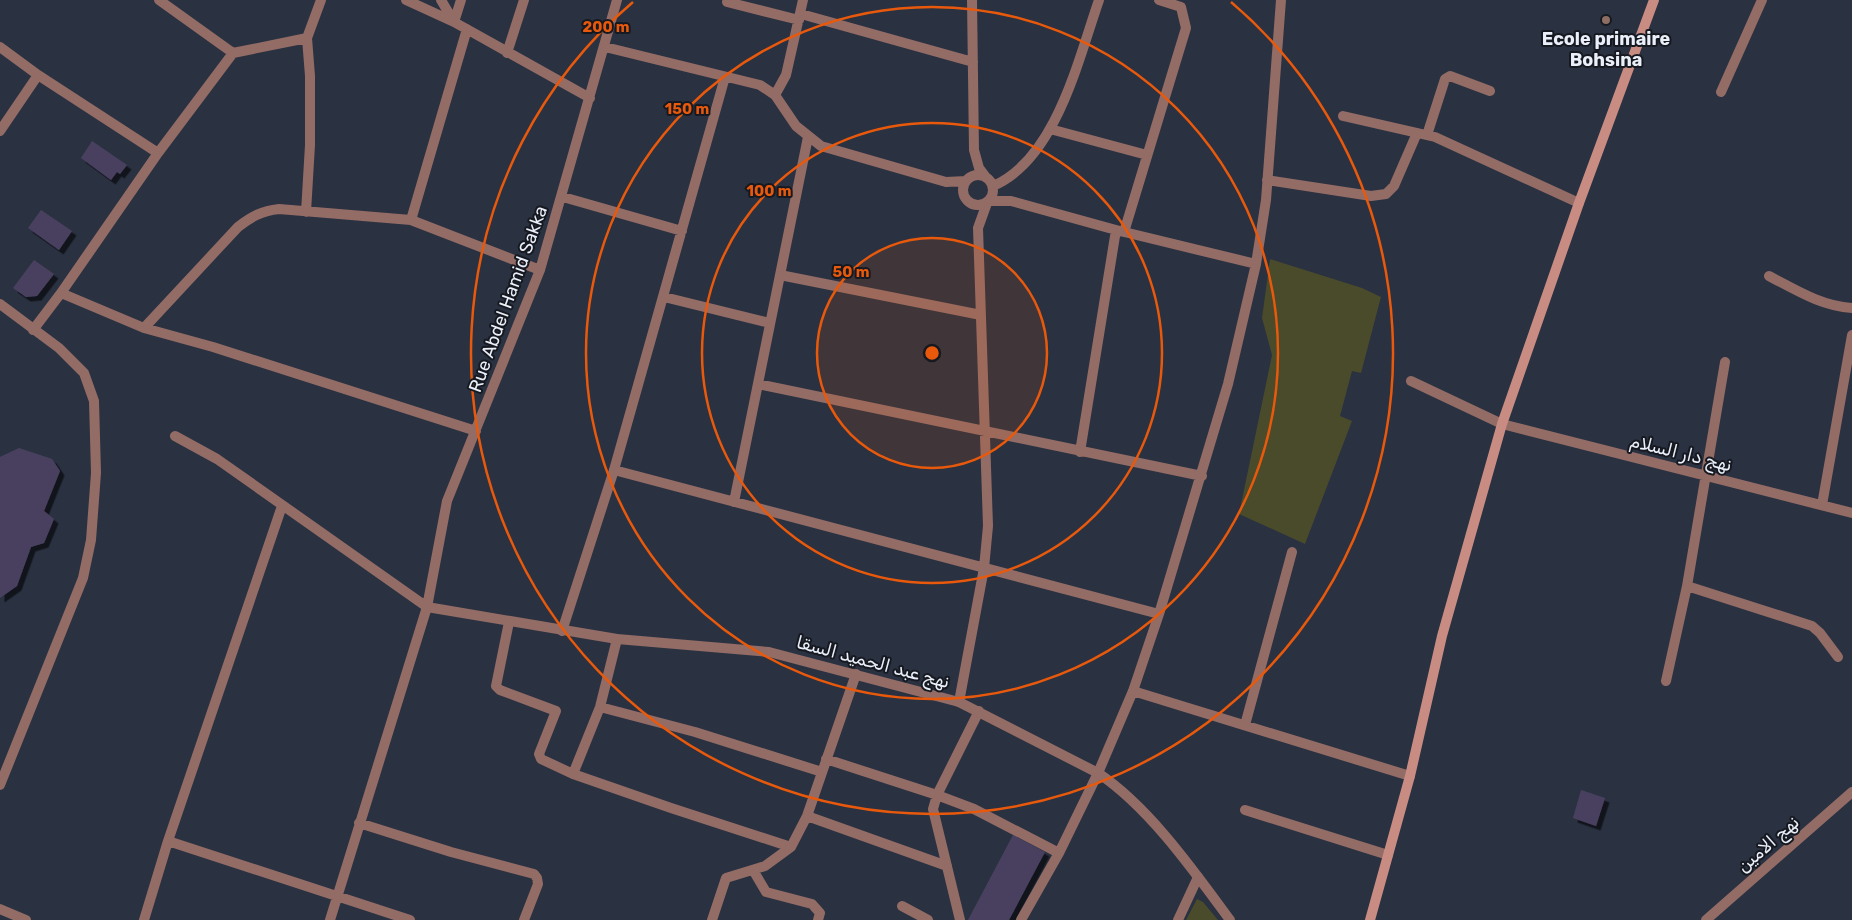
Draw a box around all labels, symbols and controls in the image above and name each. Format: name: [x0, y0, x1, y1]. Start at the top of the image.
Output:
marker: Ecole primaire Bohsina: [1600, 14, 1612, 26]
text: 200 m: [582, 18, 630, 36]
place label: Ecole primaire Bohsina: [1542, 28, 1671, 71]
text: 150 m: [665, 100, 709, 118]
text: 100 m: [747, 182, 791, 200]
street label: Rue Abdel Hamid Sakka: [464, 203, 552, 395]
text: 50 m: [833, 263, 869, 281]
centre of rings: [923, 344, 941, 362]
street label: نهج دار السلام: [1628, 430, 1734, 477]
street label: نهج عبد الحميد السقا: [794, 631, 952, 694]
street label: نهج الامين: [1732, 811, 1804, 878]

